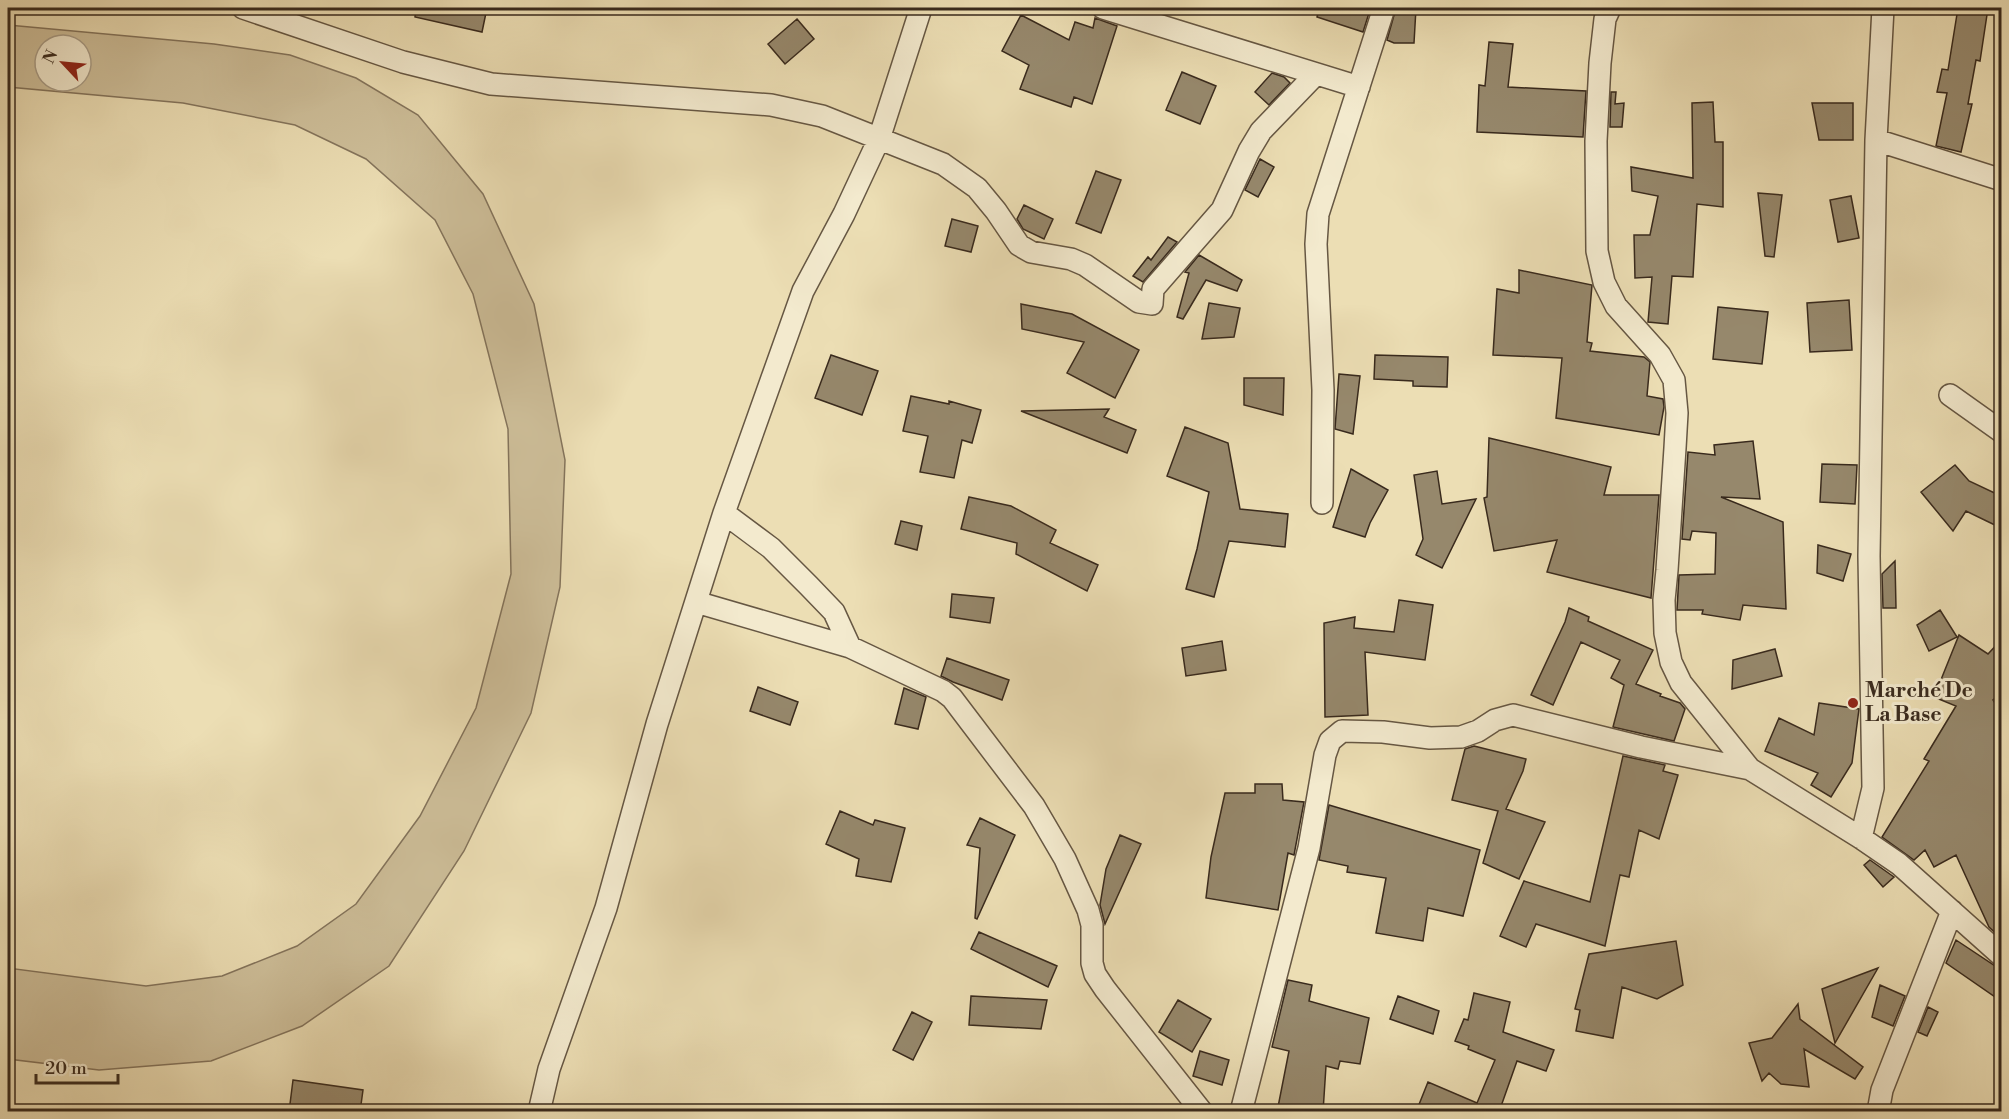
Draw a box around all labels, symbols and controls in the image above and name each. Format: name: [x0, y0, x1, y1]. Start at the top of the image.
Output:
north arrow: [33, 33, 93, 93]
text: N: [39, 46, 62, 67]
place label: Marché De La Base: [1865, 678, 1973, 728]
marker: Marché De La Base: [1846, 696, 1860, 710]
scale bar: [36, 1047, 118, 1085]
text: 20 m: [45, 1057, 87, 1080]

